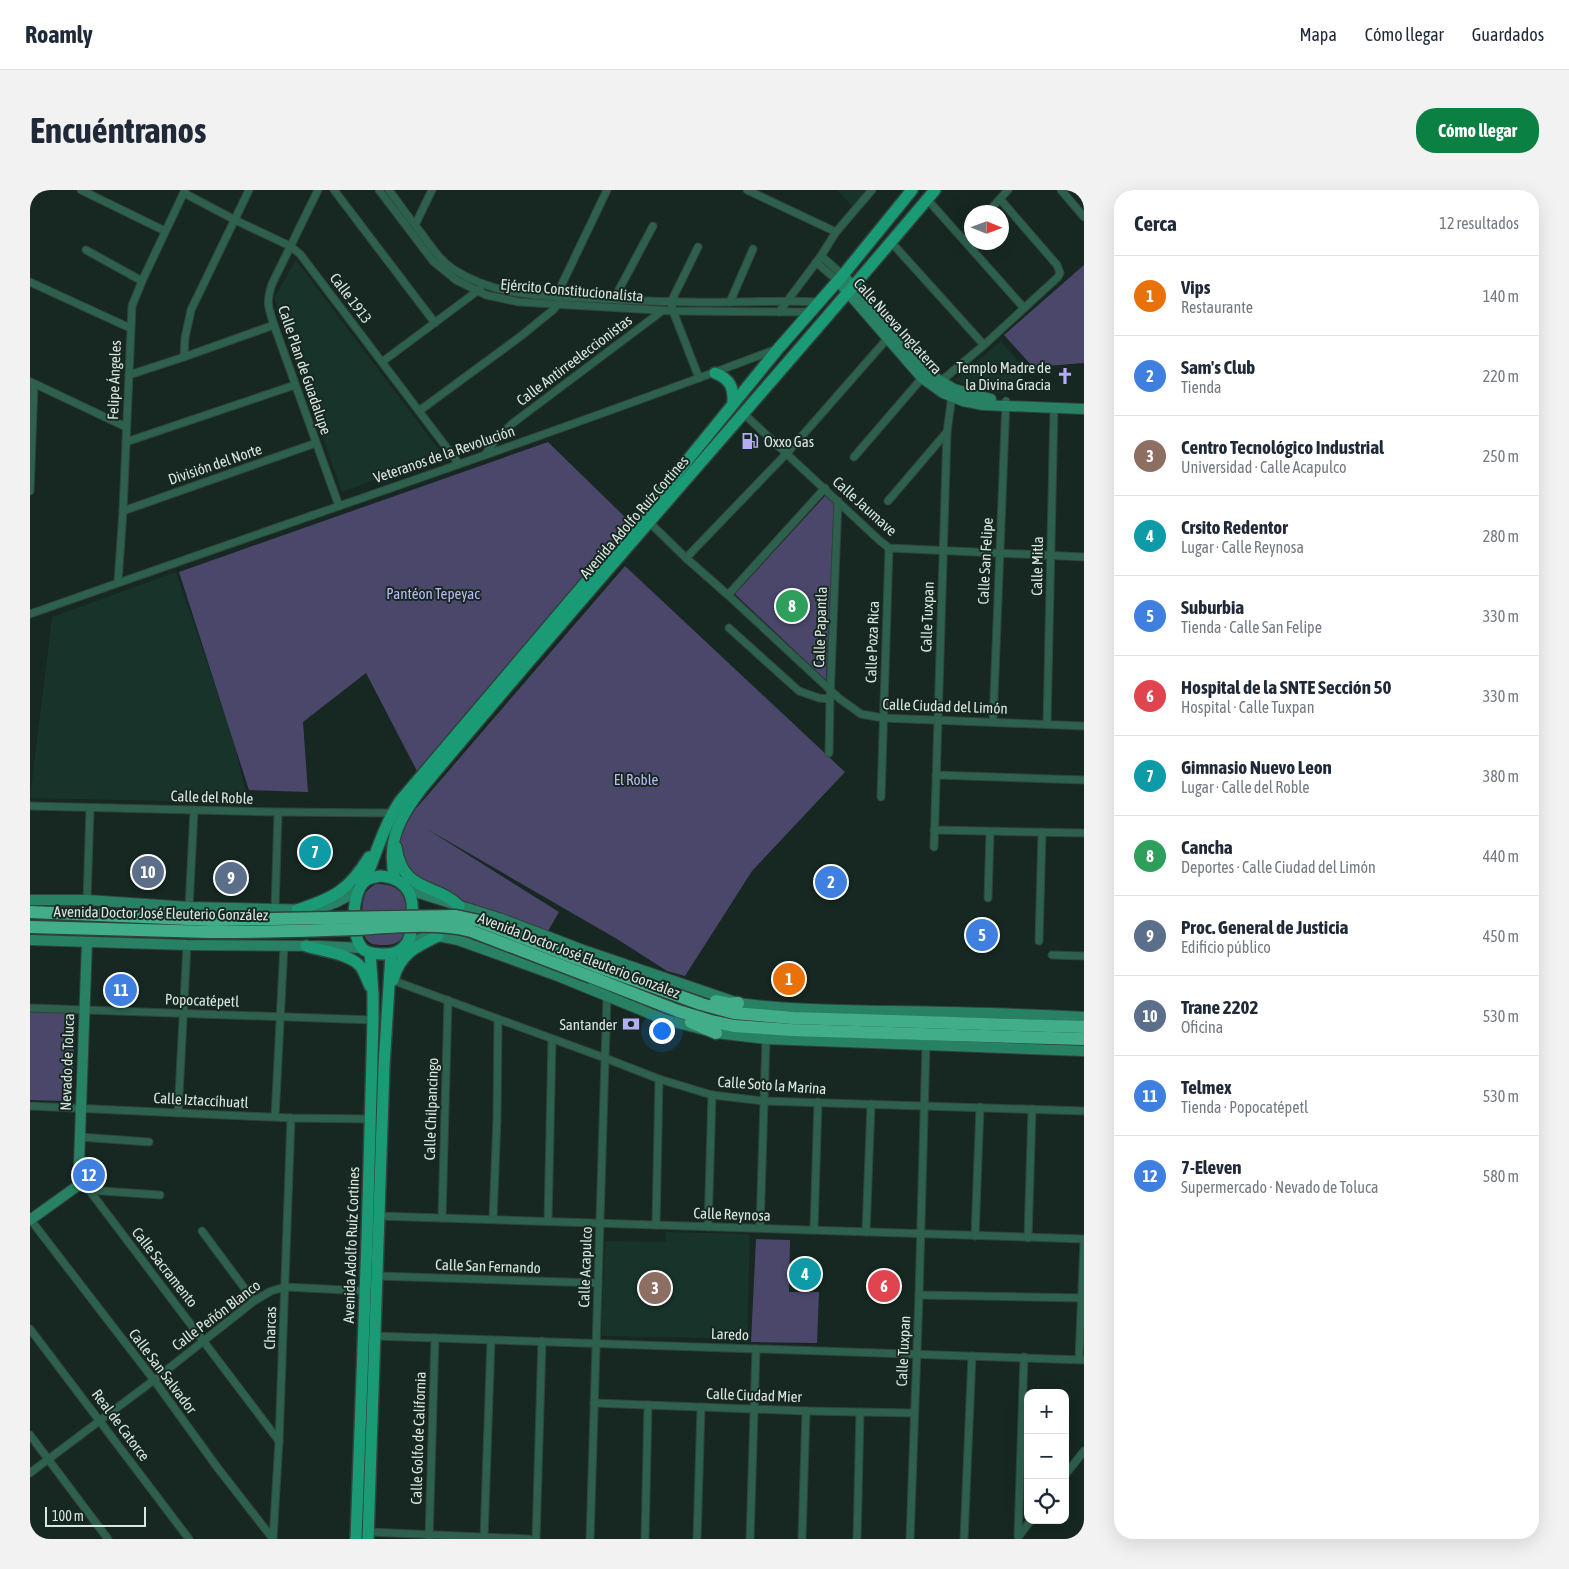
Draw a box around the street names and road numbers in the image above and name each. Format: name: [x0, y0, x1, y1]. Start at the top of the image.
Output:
street label: Calle 1913: [327, 269, 375, 327]
street label: Ejército Constitucionalista: [500, 275, 644, 305]
street label: Calle Nueva Inglaterra: [850, 275, 946, 377]
street label: Calle Plan de Guadalupe: [275, 303, 335, 437]
street label: Calle Antirreeleccionistas: [513, 311, 635, 409]
street label: Felipe Ángeles: [104, 340, 124, 420]
street label: Veteranos de la Revolución: [371, 422, 517, 486]
street label: División del Norte: [166, 440, 264, 488]
street label: Avenida Adolfo Ruíz Cortines: [576, 452, 692, 582]
street label: Calle Jaumave: [830, 473, 901, 539]
street label: Calle San Felipe: [974, 517, 996, 605]
street label: Calle Mitla: [1028, 536, 1046, 596]
street label: Calle Tuxpan: [917, 581, 937, 653]
street label: Calle Papantla: [810, 586, 830, 668]
street label: Calle Poza Rica: [862, 601, 882, 683]
street label: Calle Ciudad del Limón: [882, 695, 1008, 717]
street label: Calle del Roble: [170, 787, 254, 807]
street label: Avenida Doctor José Eleuterio González: [54, 903, 269, 923]
street label: Avenida Doctor José Eleuterio González: [476, 909, 683, 1002]
street label: Popocatépetl: [165, 990, 239, 1010]
street label: Nevado de Toluca: [57, 1013, 77, 1111]
street label: Calle Chilpancingo: [421, 1057, 441, 1161]
street label: Calle Soto la Marina: [717, 1073, 827, 1097]
street label: Calle Iztaccíhuatl: [153, 1089, 249, 1111]
street label: Avenida Adolfo Ruíz Cortines: [340, 1166, 362, 1324]
street label: Calle Reynosa: [693, 1204, 771, 1224]
street label: Calle Sacramento: [129, 1224, 201, 1310]
street label: Calle Acapulco: [575, 1226, 595, 1308]
street label: Calle San Fernando: [435, 1256, 541, 1276]
street label: Calle Peñón Blanco: [169, 1276, 263, 1354]
street label: Charcas: [261, 1306, 279, 1350]
street label: Calle Tuxpan: [893, 1315, 913, 1387]
street label: Calle San Salvador: [126, 1325, 201, 1417]
street label: Laredo: [711, 1325, 749, 1343]
street label: Calle Golfo de California: [407, 1371, 429, 1505]
street label: Calle Ciudad Mier: [706, 1385, 803, 1405]
street label: Real de Catorce: [89, 1386, 153, 1464]

